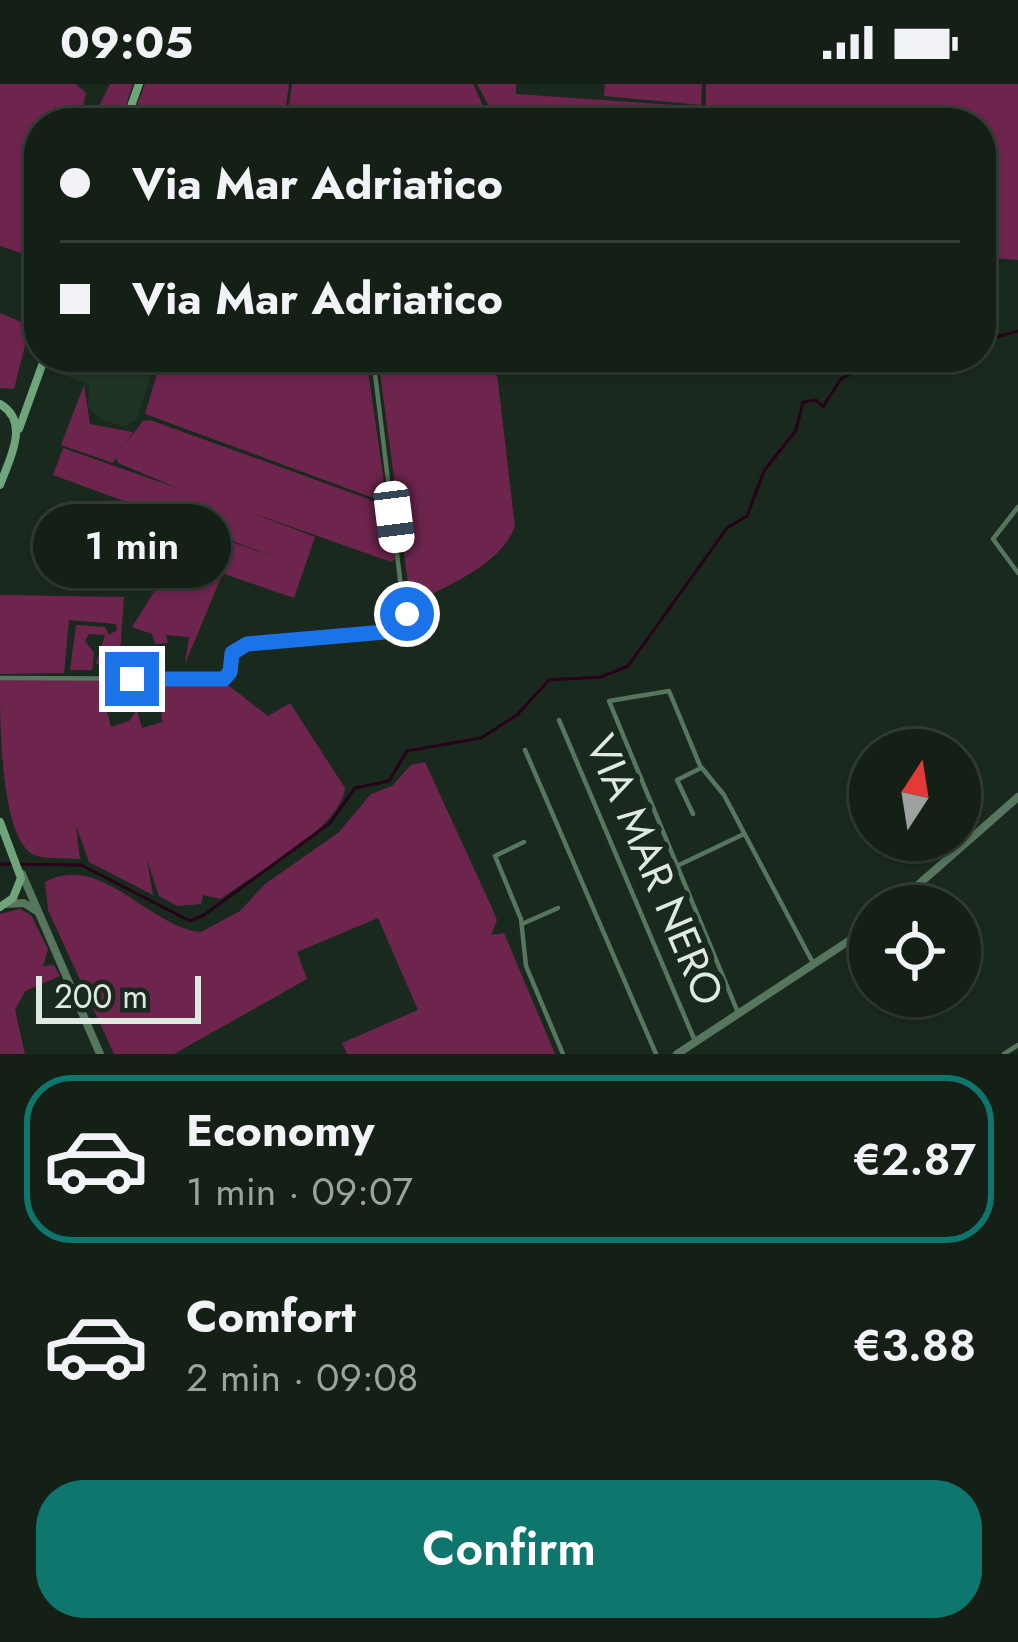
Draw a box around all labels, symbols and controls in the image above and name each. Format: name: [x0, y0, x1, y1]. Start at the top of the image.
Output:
text: 09:05: [60, 10, 193, 75]
text: Via Mar Adriatico: [132, 151, 503, 216]
text: Via Mar Adriatico: [132, 266, 503, 331]
car: [372, 479, 416, 555]
callout: 1 min: [33, 505, 231, 589]
text: 1 min: [85, 517, 179, 574]
route start: [380, 587, 434, 641]
route end: [105, 652, 159, 706]
street label: VIA MAR NERO: [571, 725, 739, 1015]
north arrow: [849, 729, 981, 861]
map controls: [849, 729, 981, 1017]
button: locate: [849, 885, 981, 1017]
scale bar: [36, 970, 201, 1023]
text: 200 m: [54, 973, 148, 1020]
text: Economy: [186, 1098, 374, 1163]
icon: car: [42, 1105, 150, 1213]
text: €2.87: [853, 1127, 976, 1192]
text: 1 min · 09:07: [186, 1163, 413, 1220]
text: Comfort: [186, 1284, 356, 1349]
icon: car: [42, 1291, 150, 1399]
text: €3.88: [853, 1313, 976, 1378]
text: 2 min · 09:08: [186, 1349, 418, 1406]
button: Confirm: [36, 1480, 982, 1618]

